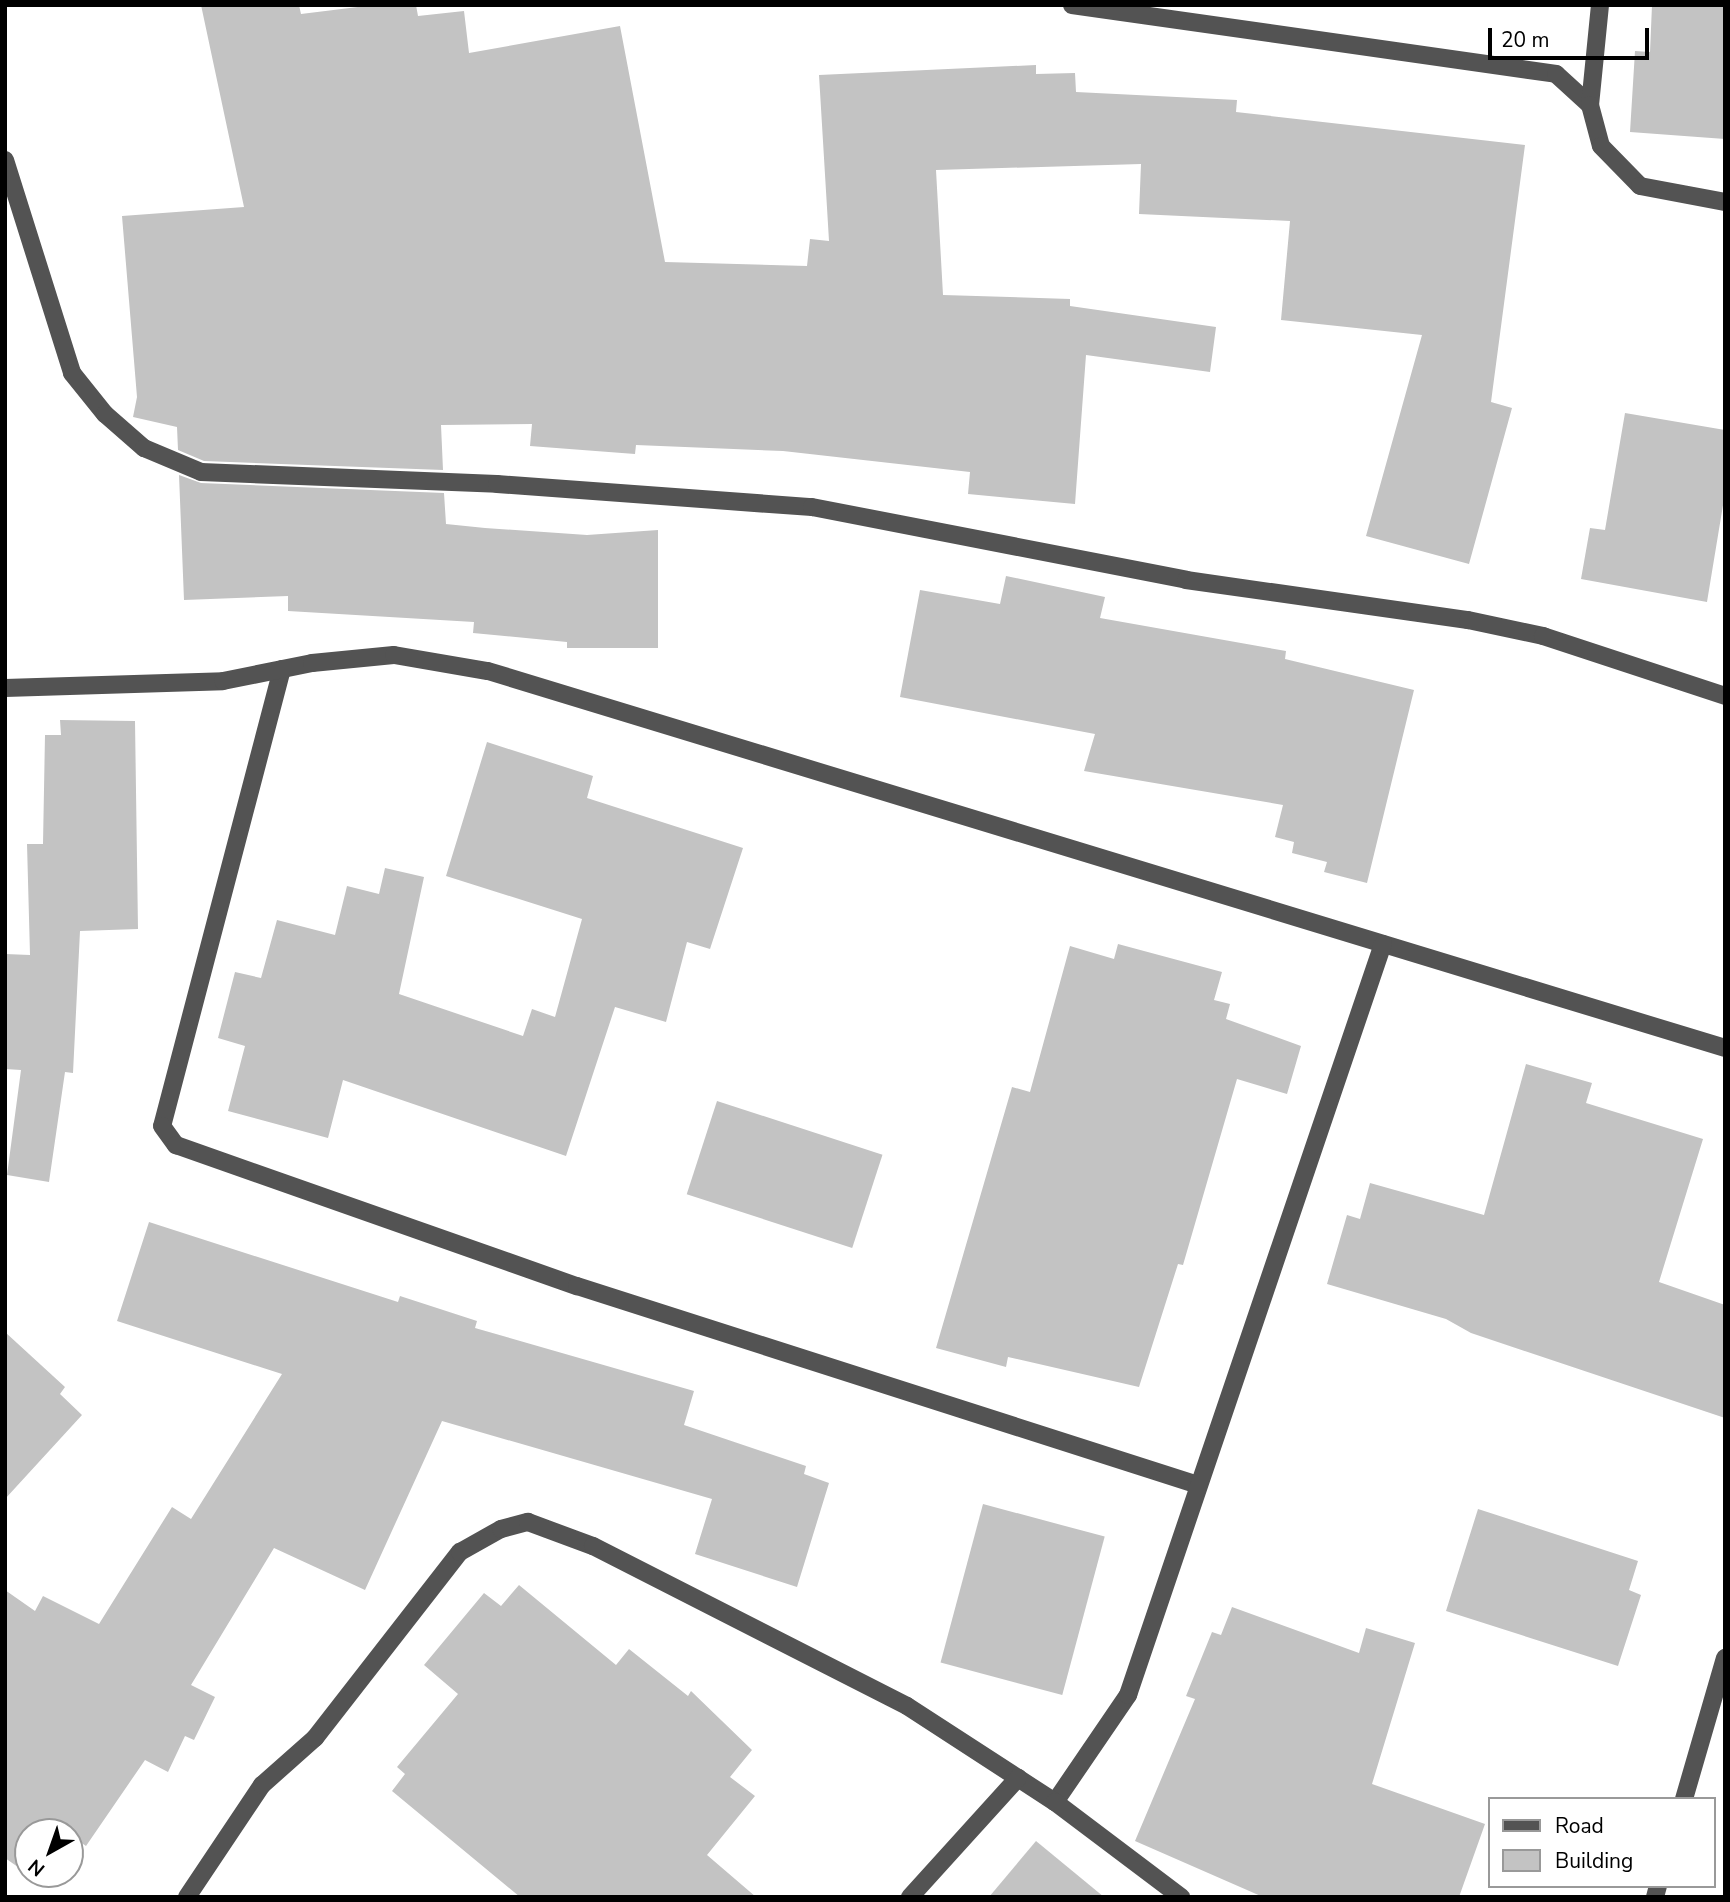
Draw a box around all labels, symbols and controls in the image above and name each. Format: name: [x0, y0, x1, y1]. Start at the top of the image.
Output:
scale bar: [1492, 14, 1653, 58]
text: 20 m: [1501, 26, 1550, 54]
legend: [1488, 1797, 1716, 1888]
text: Road: [1555, 1812, 1604, 1840]
north arrow: [14, 1818, 84, 1888]
text: Building: [1555, 1847, 1633, 1875]
text: N: [23, 1853, 51, 1882]

